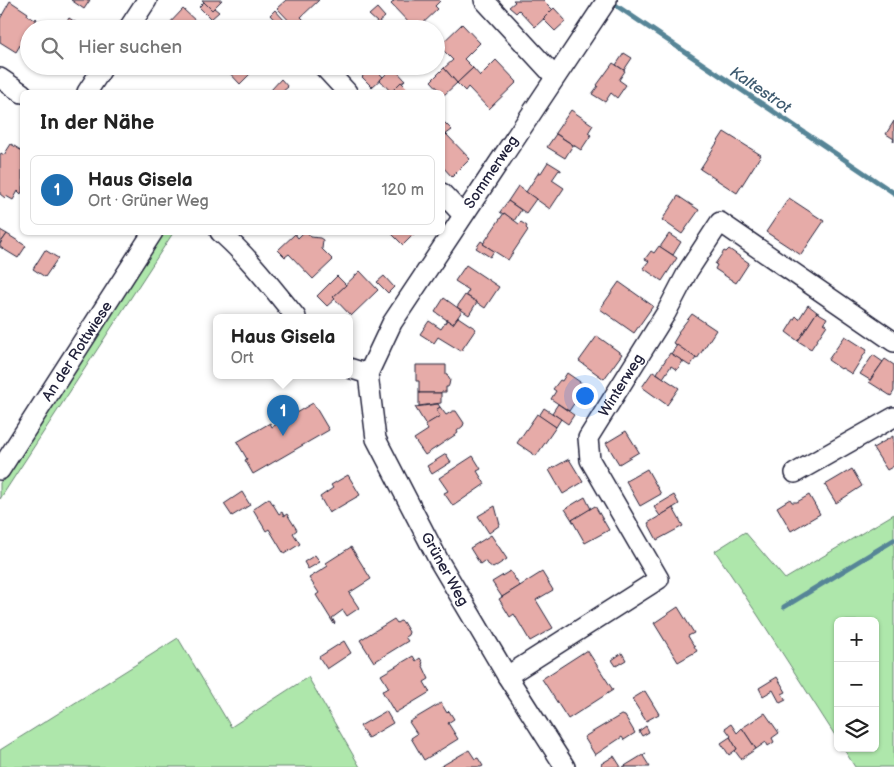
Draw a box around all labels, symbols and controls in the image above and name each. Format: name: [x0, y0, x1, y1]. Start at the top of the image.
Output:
search box: [20, 20, 445, 75]
icon: search: [38, 34, 66, 62]
text: Hier suchen: [78, 36, 182, 59]
water label: Kaltestrot: [726, 63, 795, 118]
text: In der Nähe: [40, 110, 154, 135]
street label: Sommerweg: [460, 132, 523, 213]
text: Haus Gisela: [88, 169, 193, 192]
text: 1: [54, 181, 60, 200]
text: 120 m: [381, 181, 424, 200]
text: Ort · Grüner Weg: [88, 192, 209, 211]
street label: An der Rottwiese: [38, 298, 117, 405]
popup: [213, 314, 353, 379]
text: Haus Gisela: [231, 326, 335, 349]
text: Ort: [231, 349, 254, 368]
street label: Winterweg: [595, 350, 648, 420]
your location: [572, 383, 598, 409]
pin: 1: [267, 395, 299, 436]
street label: Grüner Weg: [416, 529, 473, 610]
map controls: [834, 617, 879, 752]
button: +: [834, 617, 879, 662]
button: −: [834, 662, 879, 707]
button: layers: [834, 707, 879, 752]

